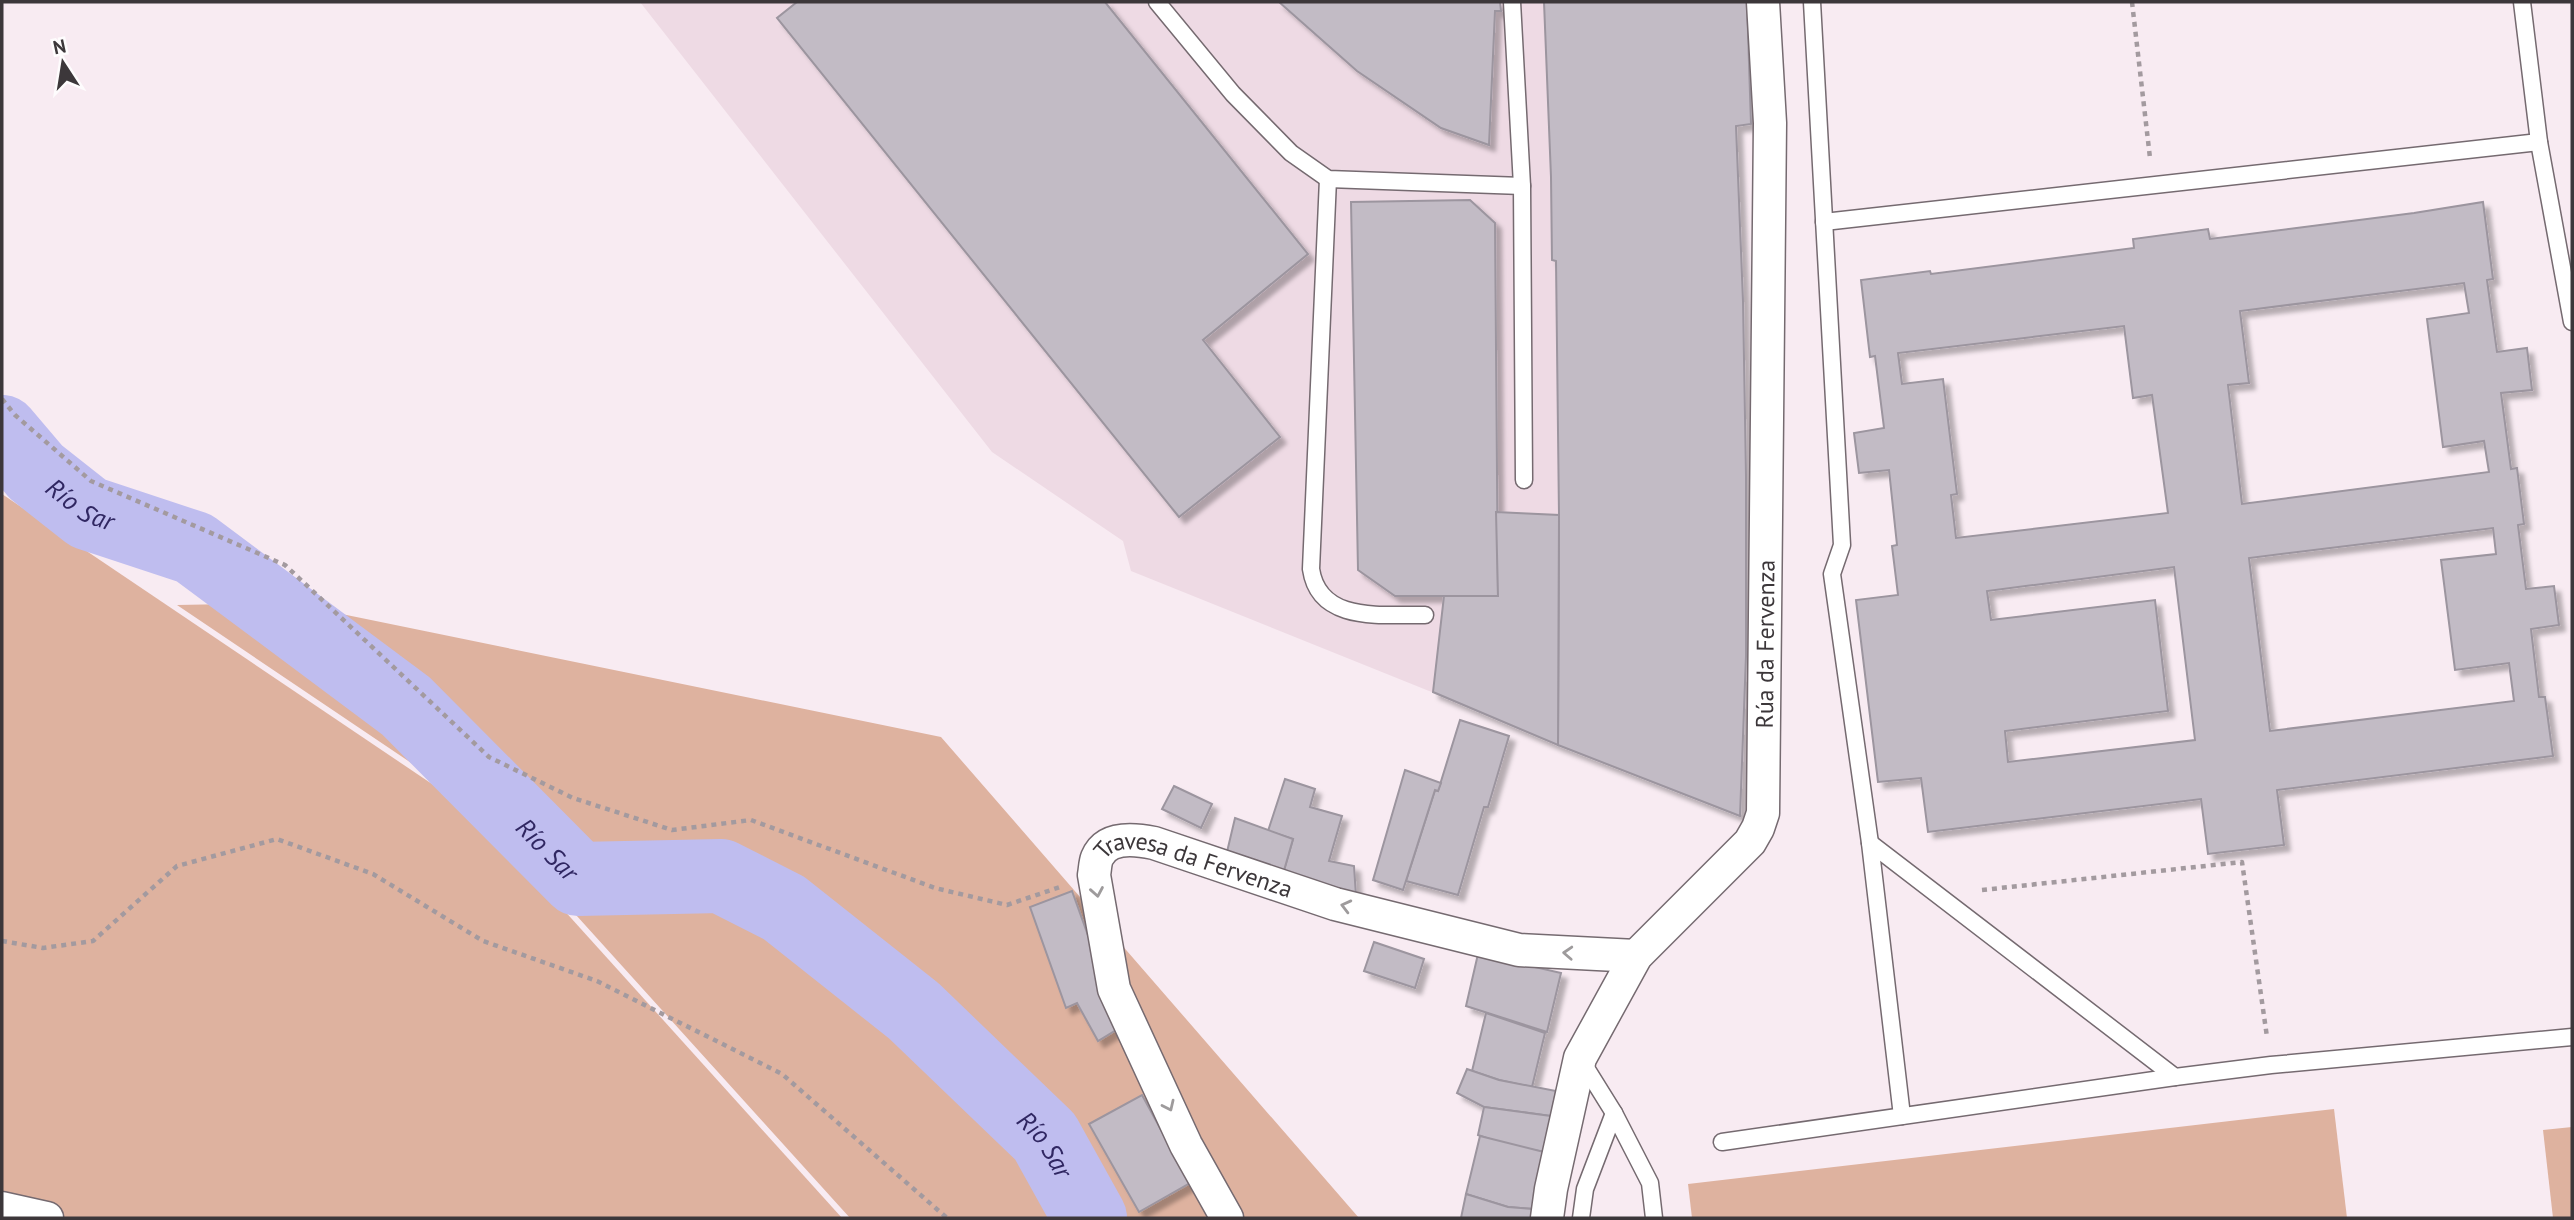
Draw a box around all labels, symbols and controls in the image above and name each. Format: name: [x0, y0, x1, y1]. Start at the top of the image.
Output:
north arrow: [28, 28, 98, 98]
text: N: [51, 33, 68, 59]
water label: Río Sar: [40, 470, 120, 538]
street label: Rúa da Fervenza: [1748, 559, 1781, 728]
water label: Río Sar: [510, 810, 587, 888]
street label: Travesa da Fervenza: [1086, 825, 1297, 904]
one-way arrow: [1089, 886, 1104, 898]
one-way arrow: [1340, 900, 1352, 914]
one-way arrow: [1562, 945, 1573, 960]
one-way arrow: [1160, 1099, 1174, 1111]
water label: Río Sar: [1011, 1103, 1081, 1184]

